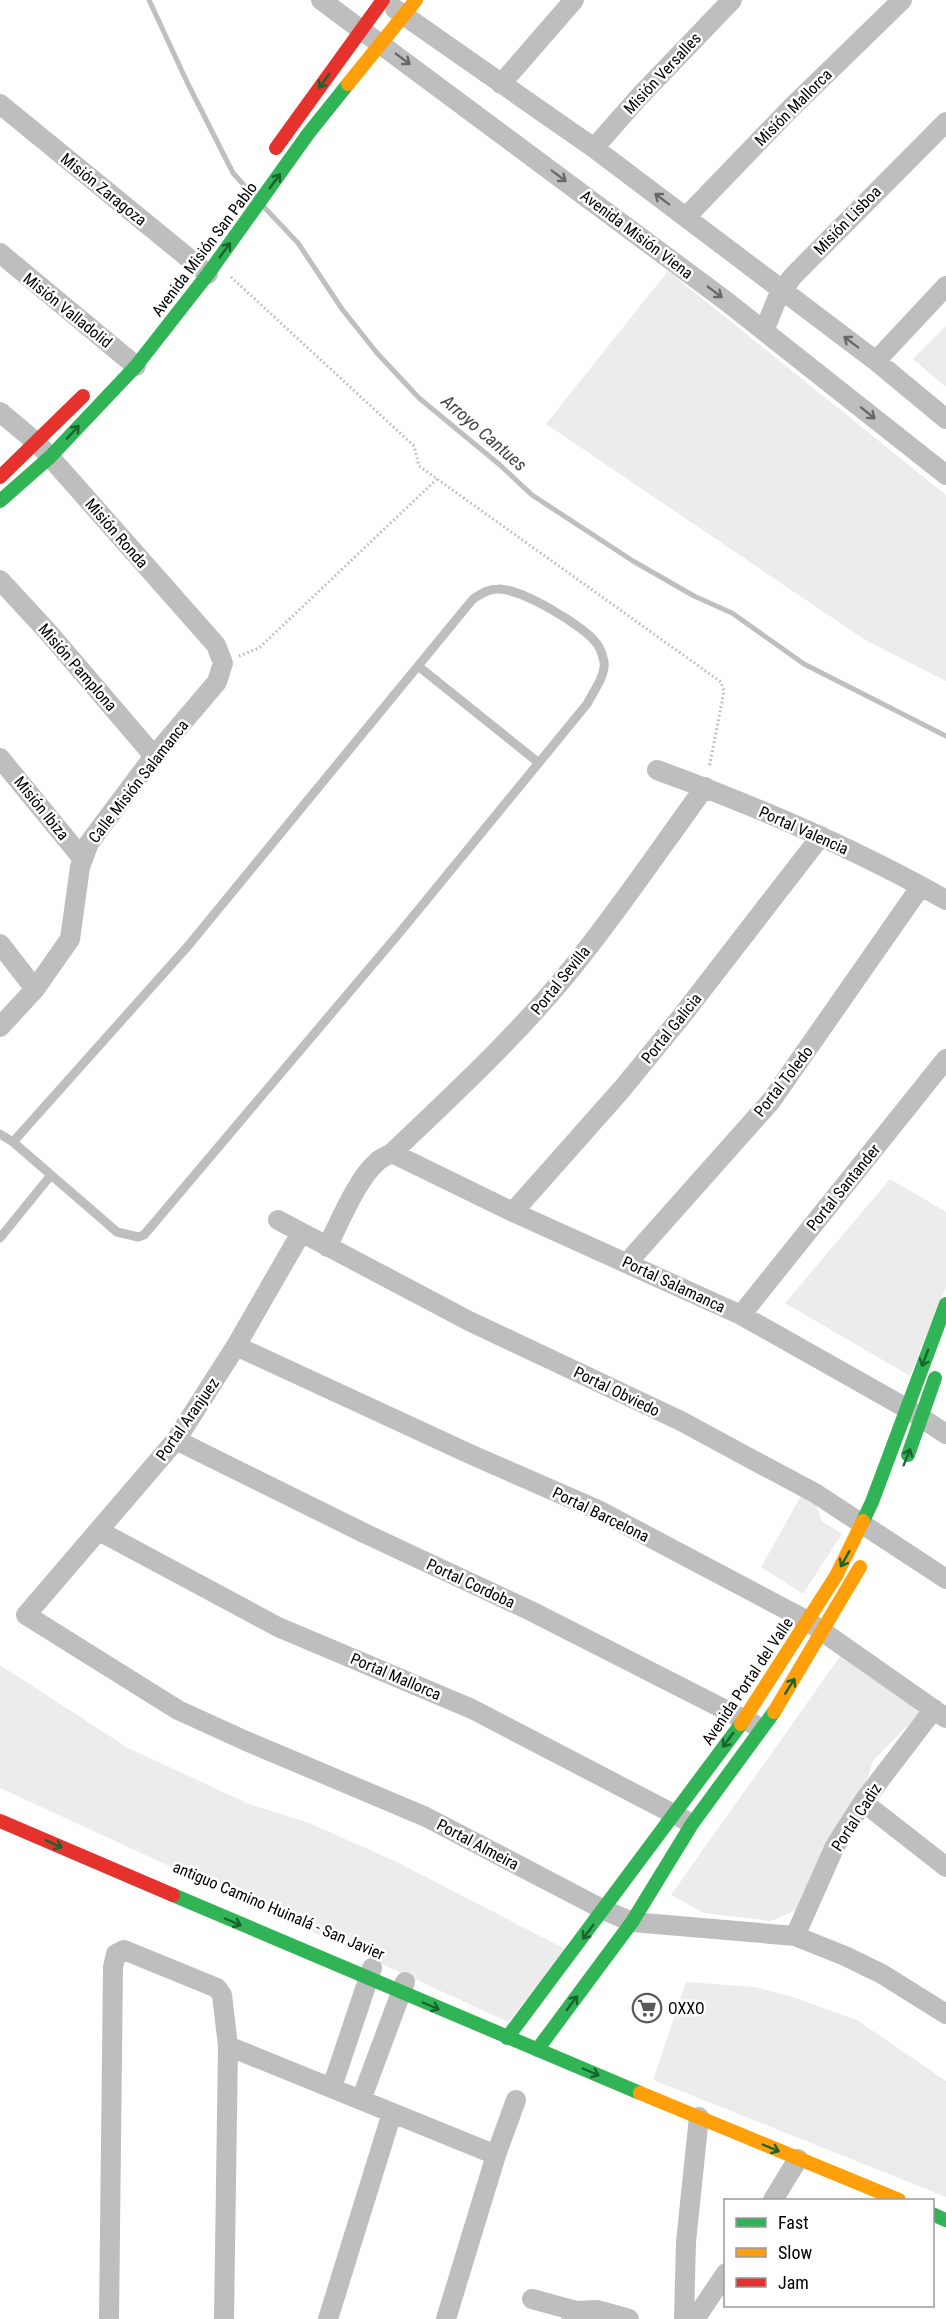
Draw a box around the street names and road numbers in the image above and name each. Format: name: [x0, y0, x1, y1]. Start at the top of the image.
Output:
street label: Misión Versalles: [620, 29, 705, 118]
street label: Misión Mallorca: [751, 65, 836, 150]
street label: Misión Zaragoza: [57, 149, 150, 230]
street label: Avenida Misión San Pablo: [148, 178, 261, 320]
street label: Misión Lisboa: [810, 182, 885, 259]
street label: Avenida Misión Viena: [577, 186, 697, 283]
street label: Misión Valladolid: [19, 269, 116, 352]
street label: Misión Ronda: [81, 495, 152, 572]
street label: Misión Pamplona: [34, 620, 121, 715]
street label: Calle Misión Salamanca: [84, 716, 192, 847]
street label: Misión Ibiza: [10, 773, 73, 844]
street label: Portal Valencia: [756, 802, 851, 859]
street label: Portal Sevilla: [527, 942, 594, 1019]
street label: Portal Galicia: [637, 989, 706, 1067]
street label: Portal Toledo: [750, 1042, 817, 1120]
street label: Portal Santander: [803, 1140, 884, 1234]
street label: Portal Salamanca: [619, 1252, 728, 1317]
street label: Portal Obviedo: [571, 1362, 663, 1420]
street label: Portal Aranjuez: [152, 1374, 223, 1464]
street label: Portal Barcelona: [549, 1483, 652, 1546]
street label: Portal Cordoba: [424, 1555, 518, 1612]
street label: Avenida Portal del Valle: [698, 1614, 797, 1749]
street label: Portal Mallorca: [348, 1649, 444, 1704]
street label: Portal Cadiz: [827, 1780, 885, 1855]
street label: Portal Almeira: [434, 1815, 522, 1874]
street label: antiguo Camino Huinalá - San Javier: [170, 1857, 388, 1964]

